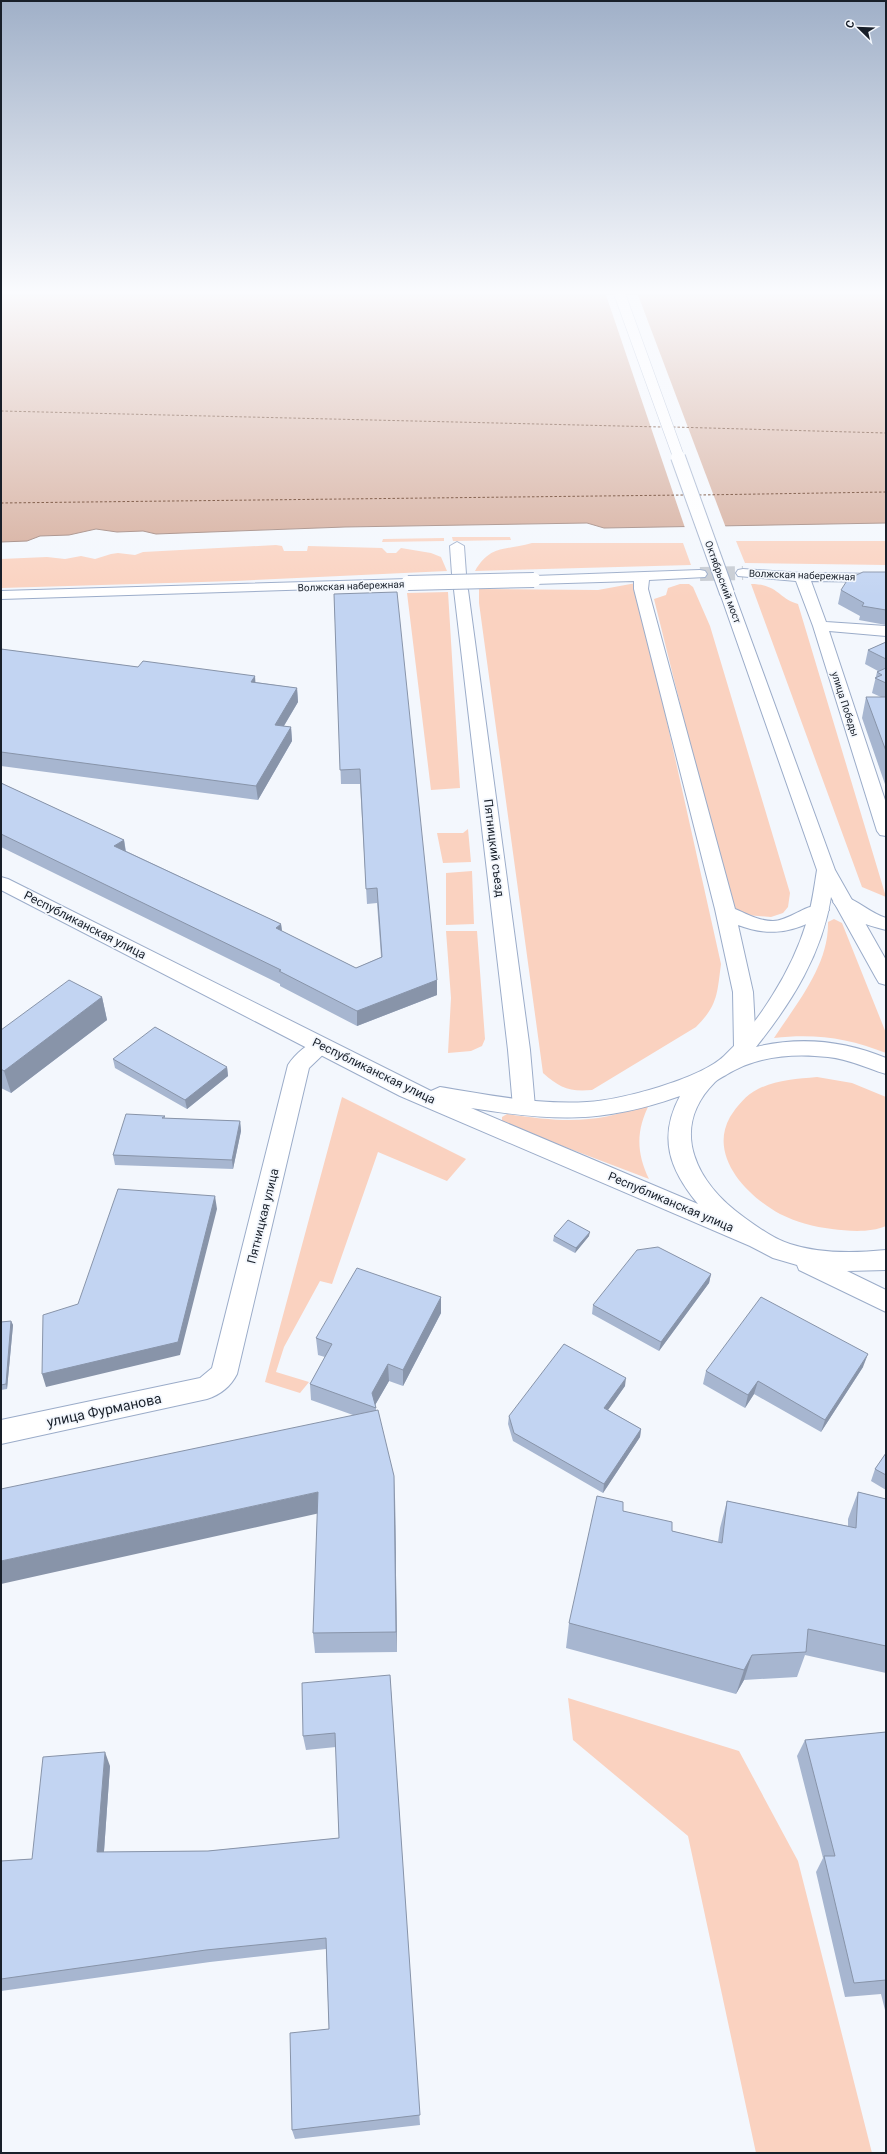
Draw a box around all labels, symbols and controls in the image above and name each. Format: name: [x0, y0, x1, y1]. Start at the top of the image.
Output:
north arrow: [839, 8, 879, 48]
text: С: [843, 18, 858, 30]
street label: Октябрьский мост: [703, 539, 743, 625]
street label: Волжская набережная: [749, 568, 855, 582]
street label: Волжская набережная: [298, 579, 404, 593]
street label: улица Победы: [829, 670, 861, 738]
street label: Пятницкий съезд: [481, 798, 507, 898]
street label: Республиканская улица: [22, 888, 148, 962]
street label: Республиканская улица: [310, 1035, 438, 1107]
street label: Пятницкая улица: [244, 1167, 282, 1265]
street label: Республиканская улица: [606, 1169, 736, 1235]
street label: улица Фурманова: [45, 1390, 163, 1430]

